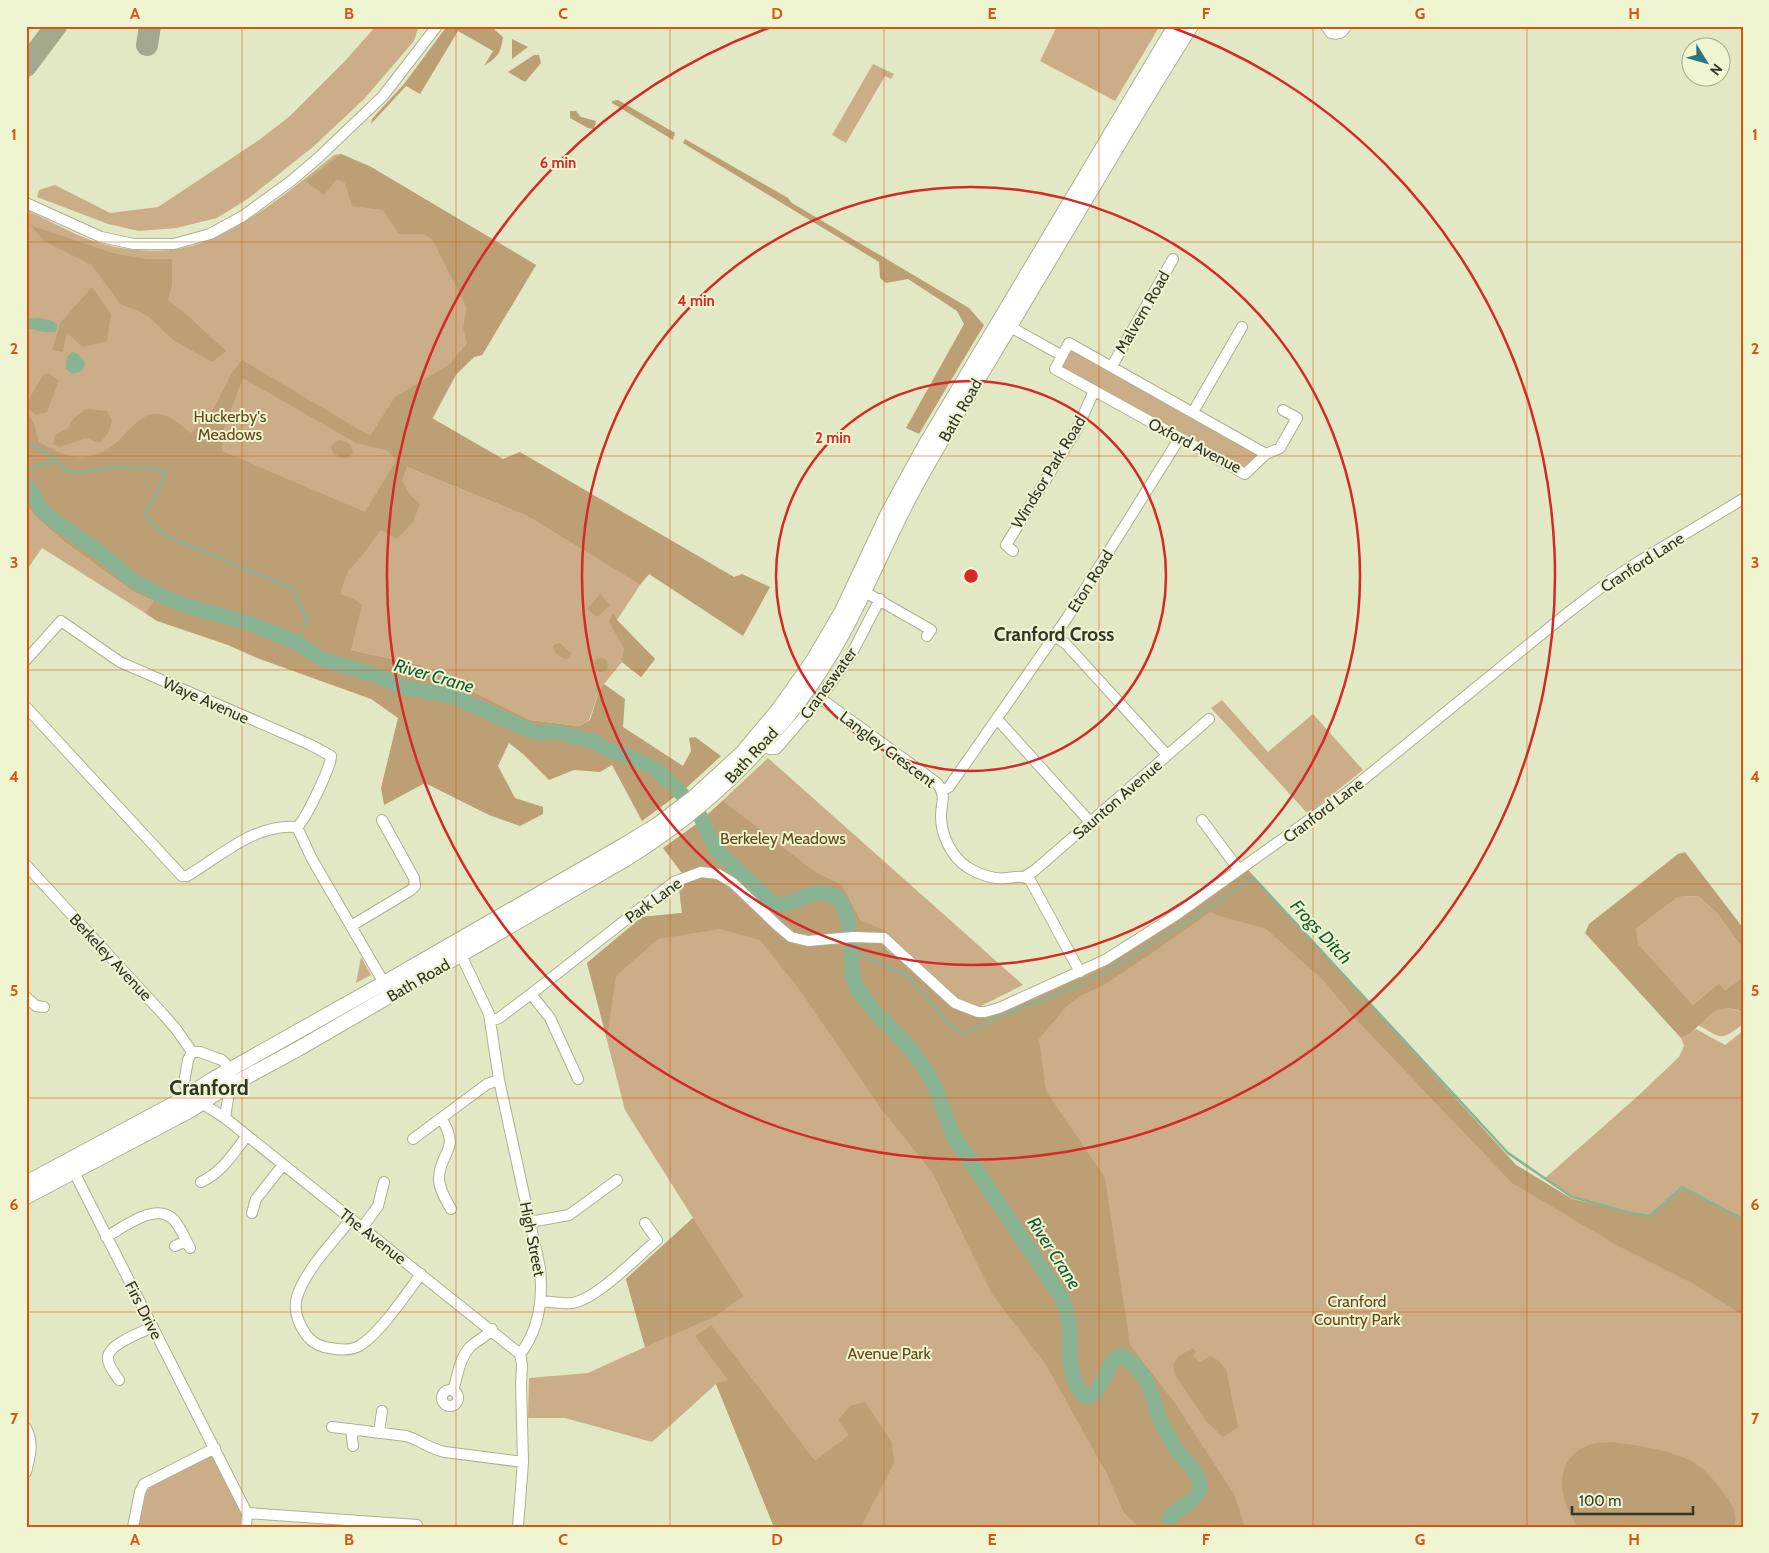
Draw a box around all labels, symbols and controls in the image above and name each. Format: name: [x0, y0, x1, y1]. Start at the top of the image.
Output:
text: A: [130, 4, 140, 23]
text: B: [344, 4, 354, 23]
text: C: [558, 4, 568, 23]
text: D: [771, 4, 783, 23]
text: E: [987, 4, 997, 23]
text: F: [1202, 4, 1211, 23]
text: G: [1415, 4, 1425, 23]
text: H: [1628, 4, 1640, 23]
north arrow: [1682, 38, 1732, 88]
text: N: [1706, 60, 1727, 79]
text: 1: [11, 125, 17, 144]
text: 1: [1752, 125, 1758, 144]
text: 6 min: [540, 154, 576, 172]
street label: Malvern Road: [1111, 267, 1174, 357]
text: 4 min: [677, 292, 715, 310]
text: 2: [10, 339, 18, 358]
text: 2: [1751, 339, 1759, 358]
street label: Bath Road: [935, 375, 986, 445]
park label: Huckerby's Meadows: [194, 407, 267, 444]
street label: Windsor Park Road: [1007, 413, 1089, 532]
street label: Oxford Avenue: [1145, 414, 1244, 477]
text: 2 min: [815, 429, 851, 447]
street label: Cranford Lane: [1597, 528, 1687, 596]
street label: Eton Road: [1064, 547, 1117, 616]
text: 3: [10, 553, 18, 572]
text: 3: [1751, 553, 1759, 572]
centre of rings: [962, 567, 980, 585]
district label: Cranford Cross: [994, 623, 1114, 646]
street label: Craneswater: [796, 643, 861, 723]
water label: River Crane: [392, 654, 476, 698]
street label: Waye Avenue: [160, 673, 252, 728]
street label: Langley Crescent: [836, 707, 940, 792]
street label: Bath Road: [721, 723, 782, 787]
street label: Saunton Avenue: [1069, 756, 1166, 843]
text: 4: [9, 767, 19, 786]
text: 4: [1750, 767, 1760, 786]
street label: Cranford Lane: [1280, 774, 1367, 847]
park label: Berkeley Meadows: [720, 829, 846, 848]
street label: Park Lane: [621, 874, 685, 927]
water label: Frogs Ditch: [1286, 895, 1356, 969]
street label: Berkeley Avenue: [65, 910, 156, 1005]
street label: Bath Road: [383, 955, 453, 1006]
text: 5: [10, 981, 18, 1000]
text: 5: [1751, 981, 1759, 1000]
district label: Cranford: [169, 1075, 249, 1100]
text: 6: [10, 1195, 19, 1214]
text: 6: [1751, 1195, 1760, 1214]
street label: High Street: [516, 1200, 549, 1279]
street label: The Avenue: [335, 1204, 410, 1268]
water label: River Crane: [1022, 1213, 1086, 1293]
street label: Firs Drive: [121, 1278, 166, 1343]
park label: Cranford Country Park: [1314, 1292, 1401, 1329]
park label: Avenue Park: [847, 1344, 931, 1363]
text: 7: [10, 1409, 19, 1428]
text: 7: [1751, 1409, 1760, 1428]
scale bar: [1572, 1483, 1693, 1515]
text: 100 m: [1579, 1492, 1621, 1510]
text: A: [130, 1530, 140, 1549]
text: B: [344, 1530, 354, 1549]
text: C: [558, 1530, 568, 1549]
text: D: [771, 1530, 783, 1549]
text: E: [987, 1530, 997, 1549]
text: F: [1202, 1530, 1211, 1549]
text: G: [1415, 1530, 1425, 1549]
text: H: [1628, 1530, 1640, 1549]

